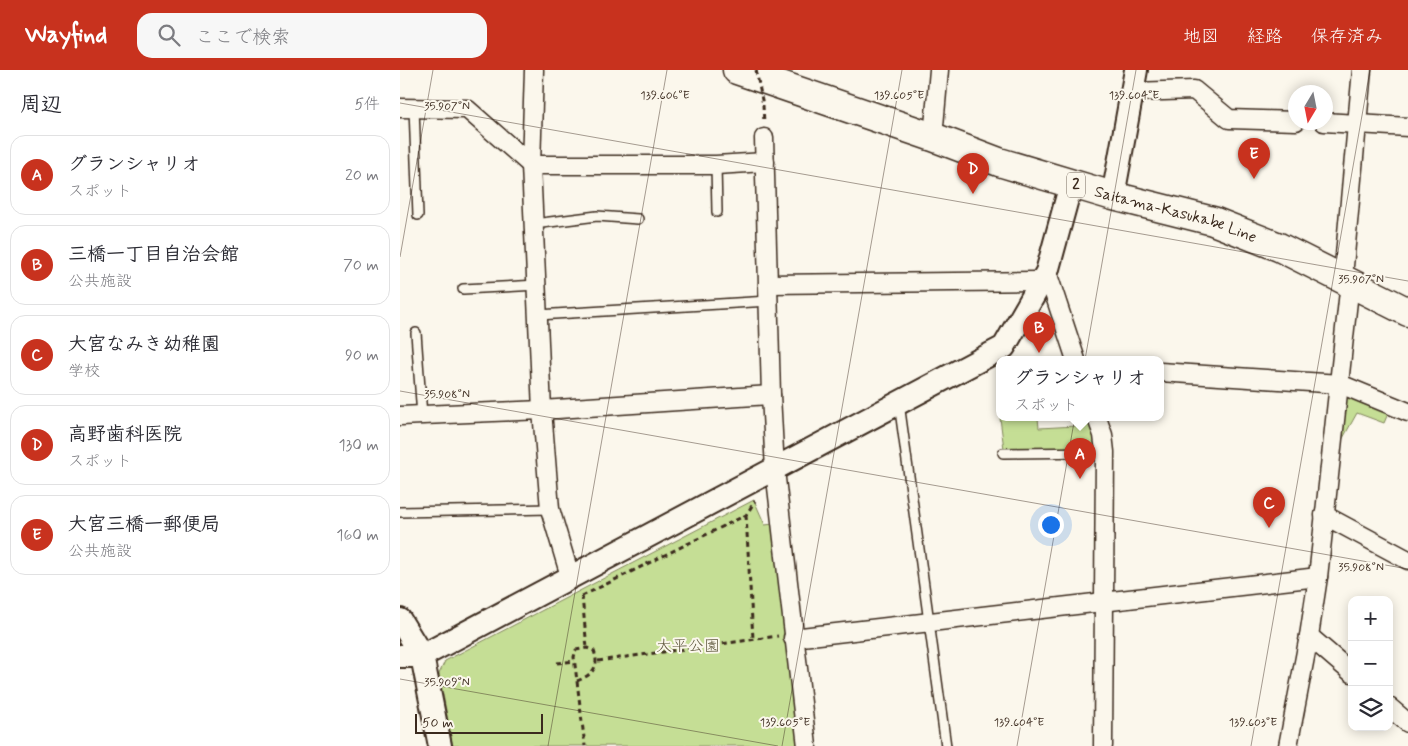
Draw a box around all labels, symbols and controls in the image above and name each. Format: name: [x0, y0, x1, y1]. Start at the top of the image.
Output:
search box: [137, 13, 487, 58]
text: Wayfind: [25, 20, 107, 51]
icon: search: [155, 21, 183, 49]
text: ここで検索: [195, 25, 290, 50]
text: 地図: [1183, 25, 1219, 49]
text: 経路: [1247, 25, 1283, 49]
text: 保存済み: [1311, 25, 1383, 49]
north arrow: [1288, 85, 1333, 130]
text: 139.606°E: [640, 88, 690, 104]
text: 139.605°E: [874, 88, 924, 104]
text: 139.604°E: [1109, 88, 1159, 104]
text: 周辺: [20, 91, 62, 119]
text: 5件: [354, 94, 380, 115]
text: 35.907°N: [424, 99, 470, 115]
pin: E: [1238, 138, 1270, 179]
text: グランシャリオ: [68, 152, 200, 177]
pin: D: [957, 153, 989, 194]
text: A: [32, 165, 42, 186]
text: 20 m: [345, 165, 379, 186]
road number: 2: [1067, 172, 1085, 198]
text: スポット: [68, 181, 132, 202]
street label: Saitama-Kasukabe Line: [1092, 181, 1260, 248]
text: 三橋一丁目自治会館: [68, 242, 239, 267]
text: B: [32, 255, 42, 276]
text: 70 m: [343, 255, 379, 276]
text: 公共施設: [68, 271, 132, 292]
text: 35.907°N: [1338, 272, 1384, 288]
pin: B: [1023, 312, 1055, 353]
text: 大宮なみき幼稚園: [68, 332, 220, 357]
text: C: [31, 345, 43, 366]
text: 90 m: [345, 345, 379, 366]
popup: [996, 356, 1164, 421]
text: 学校: [68, 361, 100, 382]
text: グランシャリオ: [1014, 366, 1146, 391]
text: 35.908°N: [424, 387, 470, 403]
text: スポット: [1014, 395, 1078, 416]
text: 高野歯科医院: [68, 422, 182, 447]
text: D: [31, 435, 43, 456]
text: 130 m: [338, 435, 379, 456]
pin: A: [1064, 438, 1096, 479]
text: スポット: [68, 451, 132, 472]
pin: C: [1253, 487, 1285, 528]
text: 大宮三橋一郵便局: [68, 512, 220, 537]
your location: [1038, 512, 1064, 538]
text: E: [32, 525, 42, 546]
text: 160 m: [336, 525, 379, 546]
text: 公共施設: [68, 541, 132, 562]
text: 35.908°N: [1338, 560, 1384, 576]
map controls: [1348, 596, 1393, 731]
button: +: [1348, 596, 1393, 641]
park label: 大平公園: [656, 636, 720, 657]
button: −: [1348, 641, 1393, 686]
text: 35.909°N: [424, 675, 470, 691]
button: layers: [1348, 686, 1393, 731]
scale bar: [415, 711, 542, 734]
text: 50 m: [422, 714, 453, 732]
text: 139.605°E: [760, 715, 810, 731]
text: 139.604°E: [994, 715, 1044, 731]
text: 139.603°E: [1229, 715, 1277, 731]

